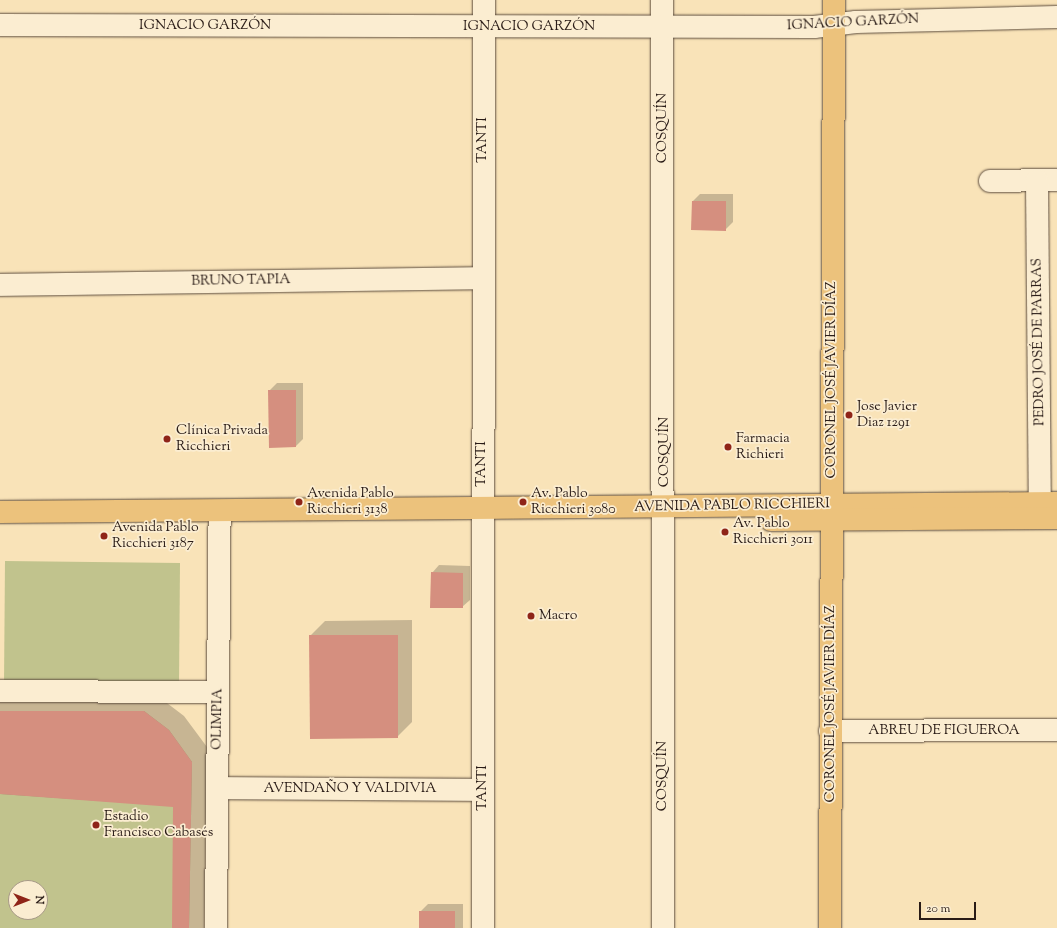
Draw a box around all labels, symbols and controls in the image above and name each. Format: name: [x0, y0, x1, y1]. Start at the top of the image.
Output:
street label: IGNACIO GARZÓN: [787, 11, 919, 35]
street label: IGNACIO GARZÓN: [139, 18, 271, 34]
street label: IGNACIO GARZÓN: [463, 19, 595, 35]
street label: COSQUÍN: [655, 93, 671, 163]
street label: TANTI: [475, 117, 491, 163]
street label: PEDRO JOSÉ DE PARRAS: [1029, 258, 1049, 426]
street label: BRUNO TAPIA: [191, 272, 291, 290]
street label: CORONEL JOSÉ JAVIER DÍAZ: [824, 281, 840, 479]
place label: Jose Javier Diaz 1291: [857, 399, 917, 432]
marker: Jose Javier Diaz 1291: [844, 410, 854, 420]
street label: COSQUÍN: [657, 417, 673, 487]
place label: Clínica Privada Ricchieri: [176, 423, 268, 456]
place label: Farmacia Richieri: [736, 431, 790, 464]
marker: Clínica Privada Ricchieri: [161, 433, 173, 445]
street label: TANTI: [474, 441, 490, 487]
marker: Farmacia Richieri: [723, 442, 733, 452]
place label: Avenida Pablo Ricchieri 3138: [307, 486, 394, 518]
place label: Av. Pablo Ricchieri 3080: [531, 486, 616, 518]
street label: AVENIDA PABLO RICCHIERI: [634, 496, 830, 516]
marker: Avenida Pablo Ricchieri 3138: [294, 497, 304, 507]
marker: Av. Pablo Ricchieri 3080: [518, 497, 528, 507]
place label: Av. Pablo Ricchieri 3011: [733, 516, 813, 548]
place label: Avenida Pablo Ricchieri 3187: [112, 520, 199, 552]
marker: Av. Pablo Ricchieri 3011: [720, 527, 730, 537]
marker: Avenida Pablo Ricchieri 3187: [99, 531, 109, 541]
street label: CORONEL JOSÉ JAVIER DÍAZ: [823, 605, 839, 803]
place label: Macro: [539, 608, 577, 624]
marker: Macro: [526, 611, 536, 621]
street label: OLIMPIA: [209, 688, 227, 750]
street label: ABREU DE FIGUEROA: [868, 723, 1020, 739]
street label: COSQUÍN: [655, 741, 671, 811]
street label: TANTI: [475, 765, 491, 811]
street label: AVENDAÑO Y VALDIVIA: [263, 781, 437, 797]
place label: Estadio Francisco Cabasés: [104, 809, 213, 842]
marker: Estadio Francisco Cabasés: [91, 820, 101, 830]
north arrow: [8, 880, 48, 920]
scale bar: [921, 894, 978, 920]
text: N: [31, 896, 47, 904]
text: 20 m: [926, 900, 950, 918]

